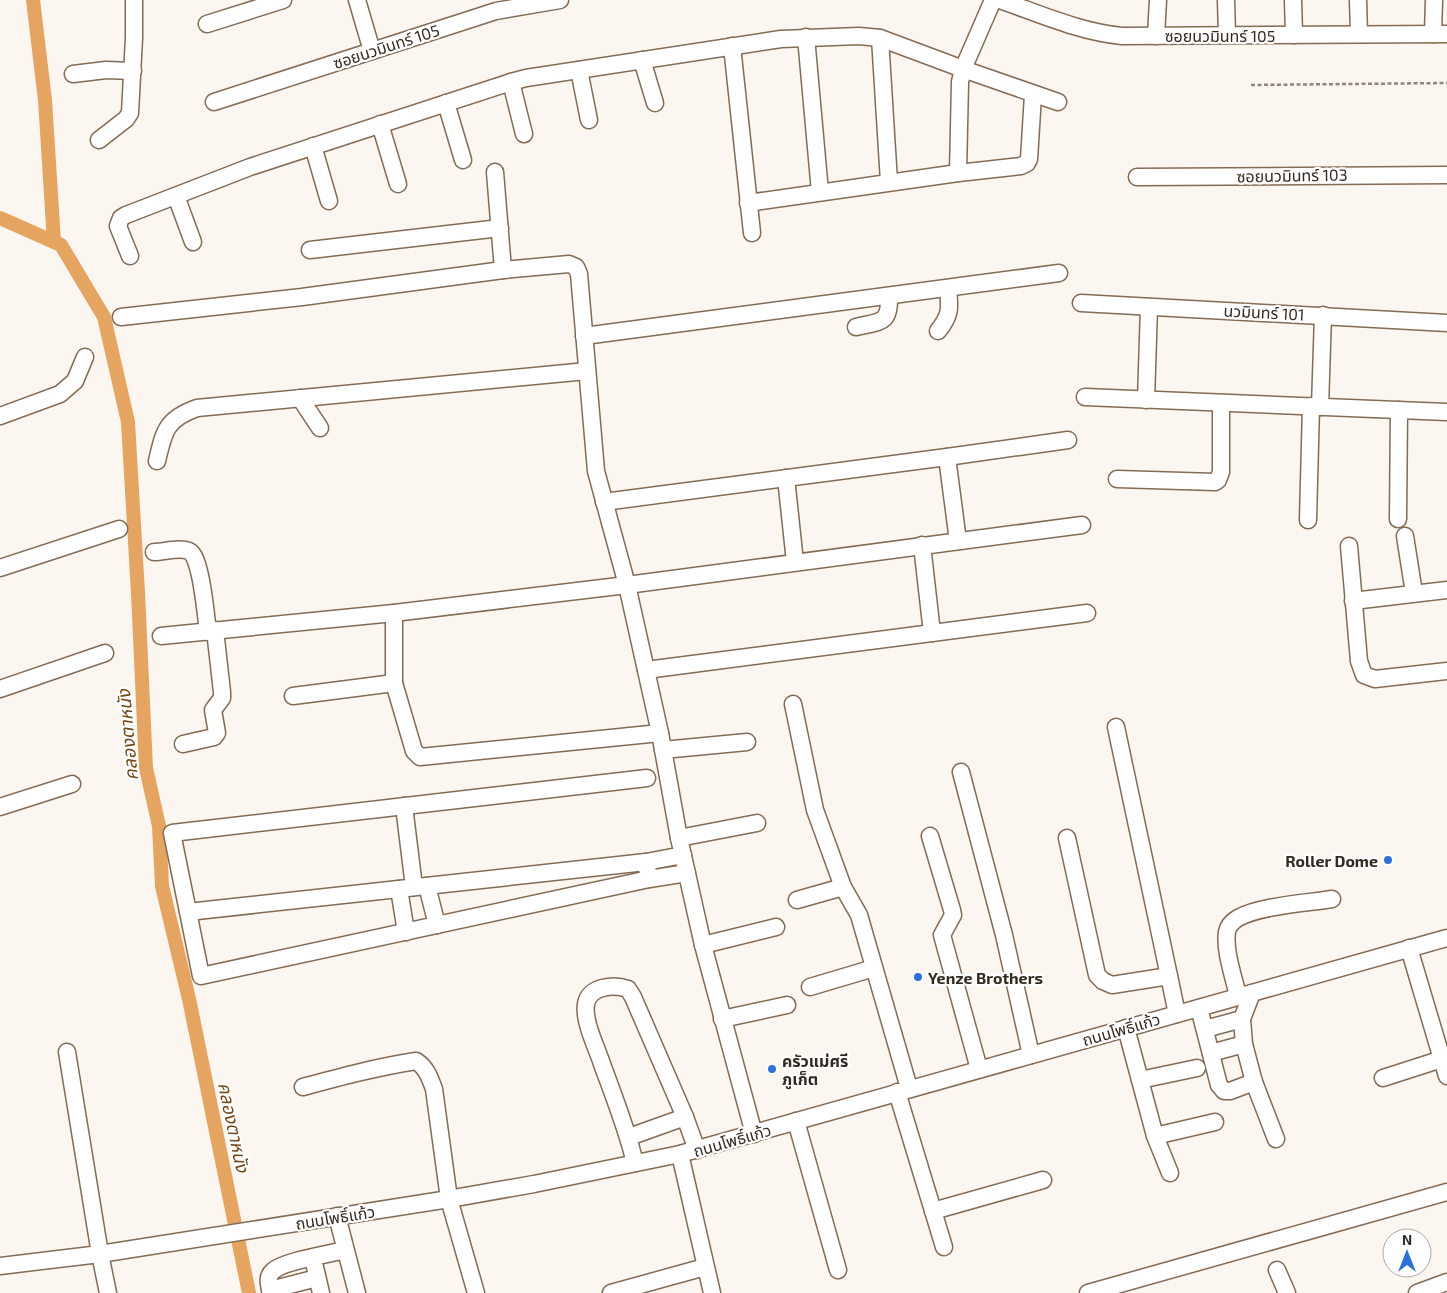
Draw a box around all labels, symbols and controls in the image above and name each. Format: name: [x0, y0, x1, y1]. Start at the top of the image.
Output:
street label: ซอยนวมินทร์ 105: [330, 20, 442, 72]
street label: ซอยนวมินทร์ 105: [1165, 26, 1275, 45]
street label: ซอยนวมินทร์ 103: [1236, 165, 1348, 185]
street label: นวมินทร์ 101: [1223, 300, 1305, 324]
water label: คลองตาหนัง: [112, 687, 142, 781]
place label: Roller Dome: [1285, 851, 1378, 870]
marker: Roller Dome: [1382, 854, 1394, 866]
place label: Yenze Brothers: [928, 968, 1043, 987]
marker: Yenze Brothers: [912, 971, 924, 983]
street label: ถนนโพธิ์แก้ว: [1080, 1009, 1162, 1049]
place label: ครัวแม่ศรี ภูเก็ต: [782, 1051, 848, 1090]
marker: ครัวแม่ศรี ภูเก็ต: [766, 1063, 778, 1075]
water label: คลองตาหนัง: [214, 1080, 255, 1175]
street label: ถนนโพธิ์แก้ว: [691, 1120, 773, 1160]
street label: ถนนโพธิ์แก้ว: [294, 1201, 376, 1233]
north arrow: [1382, 1228, 1432, 1278]
text: N: [1402, 1231, 1412, 1248]

